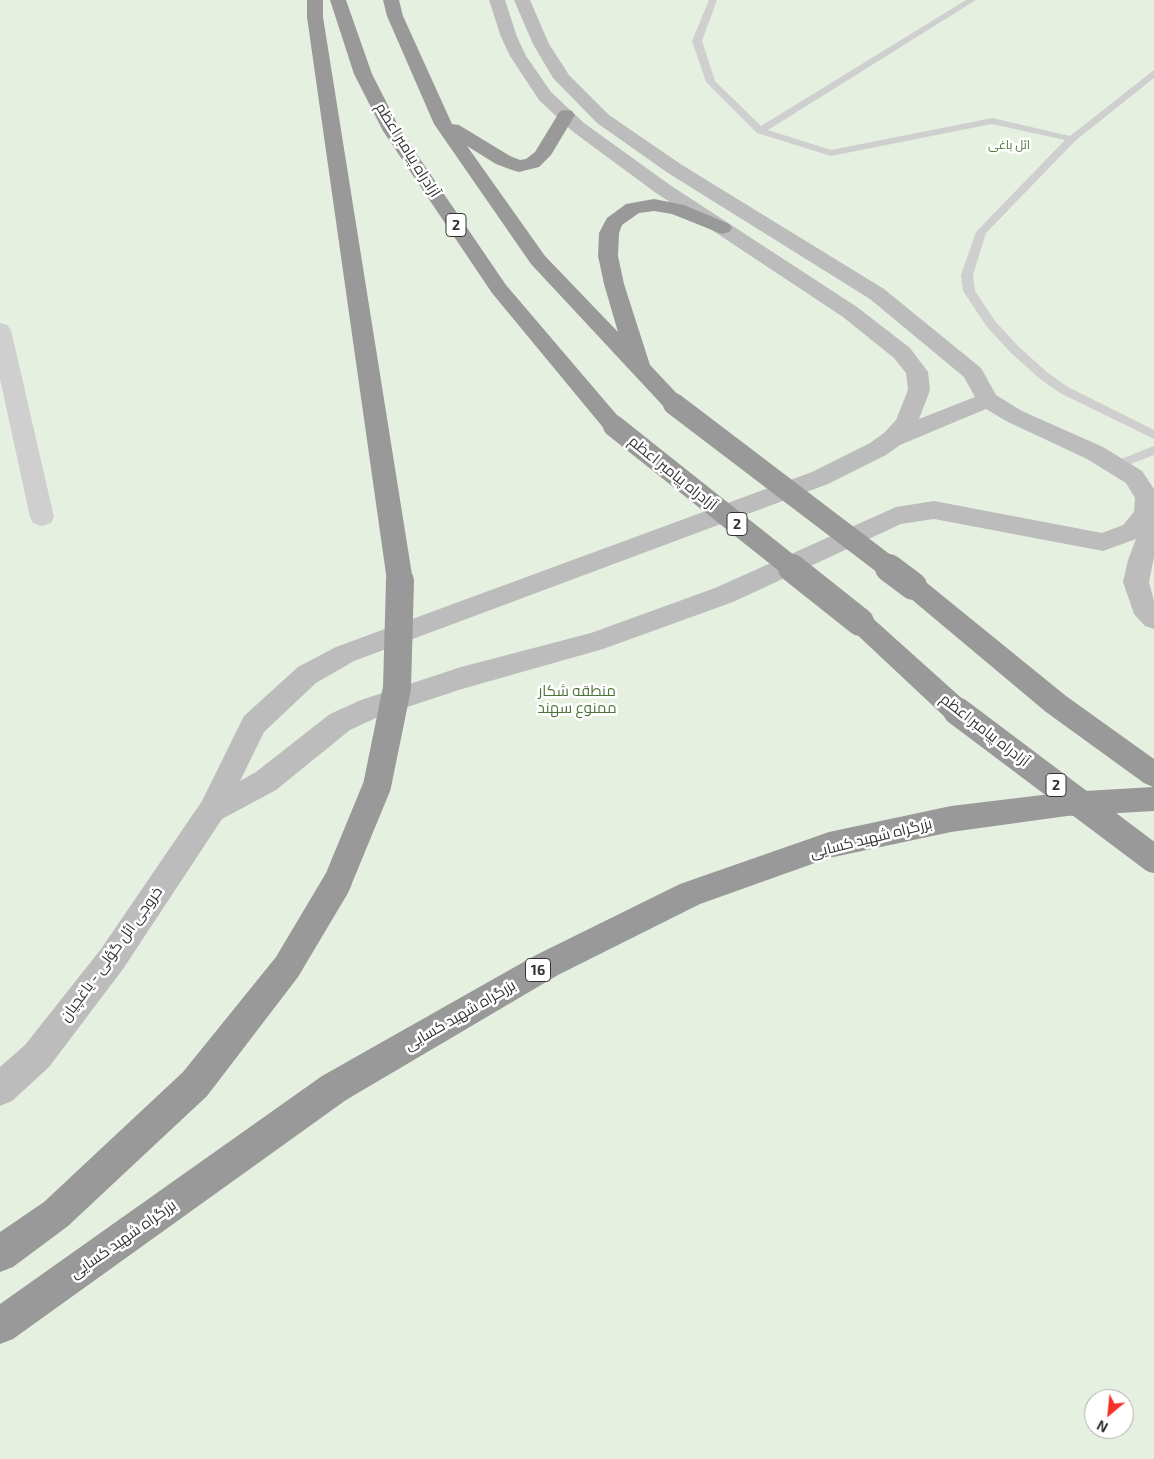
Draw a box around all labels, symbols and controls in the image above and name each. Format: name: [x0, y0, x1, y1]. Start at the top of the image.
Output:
street label: آزادراه پیامبر اعظم: [372, 99, 444, 201]
park label: ائل باغی: [988, 138, 1030, 152]
road number: 2: [446, 214, 466, 236]
street label: آزادراه پیامبر اعظم: [625, 432, 721, 514]
road number: 2: [727, 512, 747, 536]
park label: منطقه شکار ممنوع سهند: [537, 682, 617, 717]
street label: آزادراه پیامبر اعظم: [937, 690, 1033, 770]
road number: 2: [1046, 774, 1066, 796]
street label: بزرگراه شهید کسایی: [808, 814, 934, 862]
street label: خروجی ائل گؤلی - یاغچیان: [56, 883, 166, 1025]
road number: 16: [526, 958, 550, 982]
street label: بزرگراه شهید کسایی: [401, 976, 519, 1054]
street label: بزرگراه شهید کسایی: [67, 1196, 179, 1282]
north arrow: [1084, 1389, 1134, 1439]
text: N: [1094, 1417, 1111, 1437]

